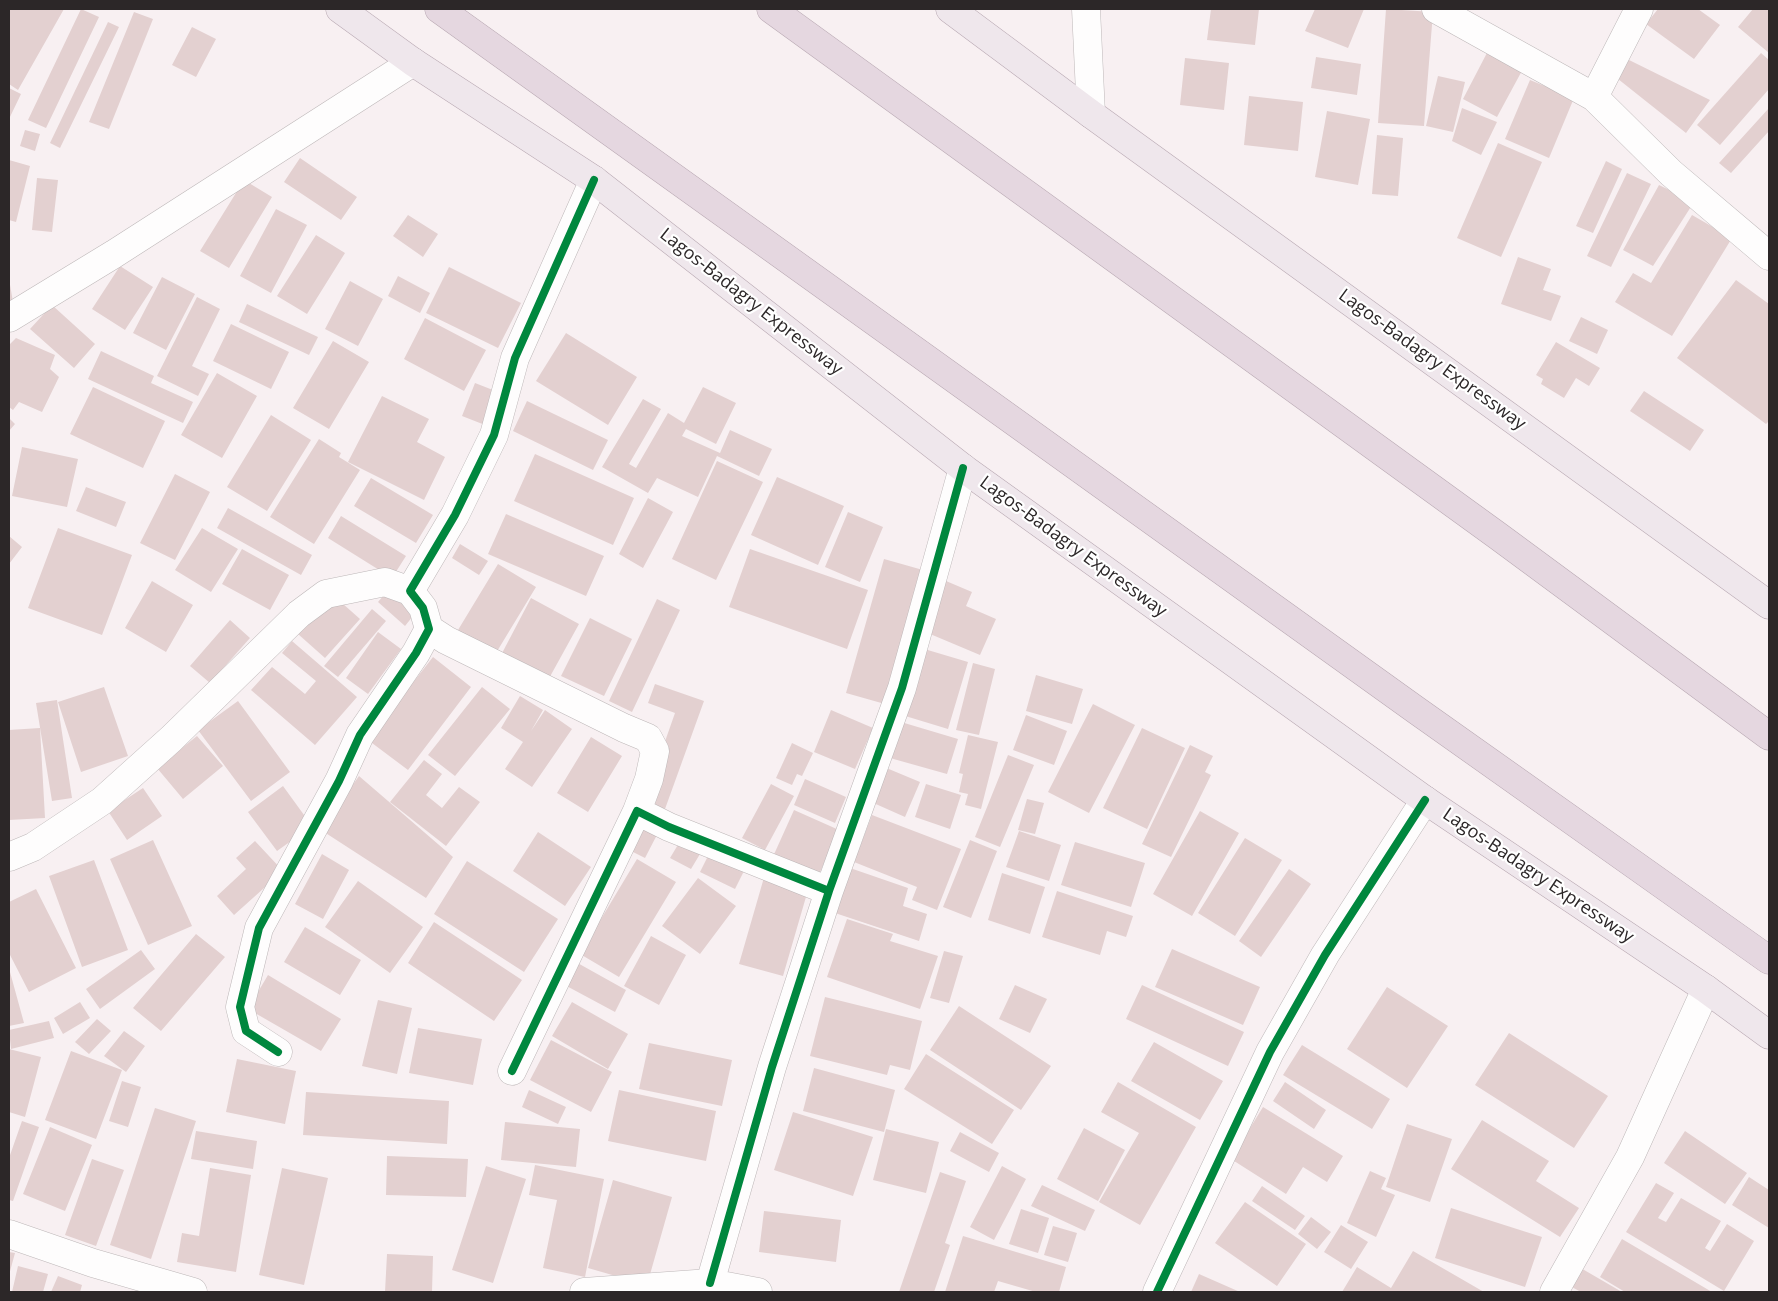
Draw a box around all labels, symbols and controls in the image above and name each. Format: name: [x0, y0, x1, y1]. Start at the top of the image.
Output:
street label: Lagos-Badagry Expressway: [655, 224, 847, 380]
street label: Lagos-Badagry Expressway: [1334, 285, 1530, 435]
street label: Lagos-Badagry Expressway: [975, 472, 1171, 622]
street label: Lagos-Badagry Expressway: [1438, 804, 1638, 948]

